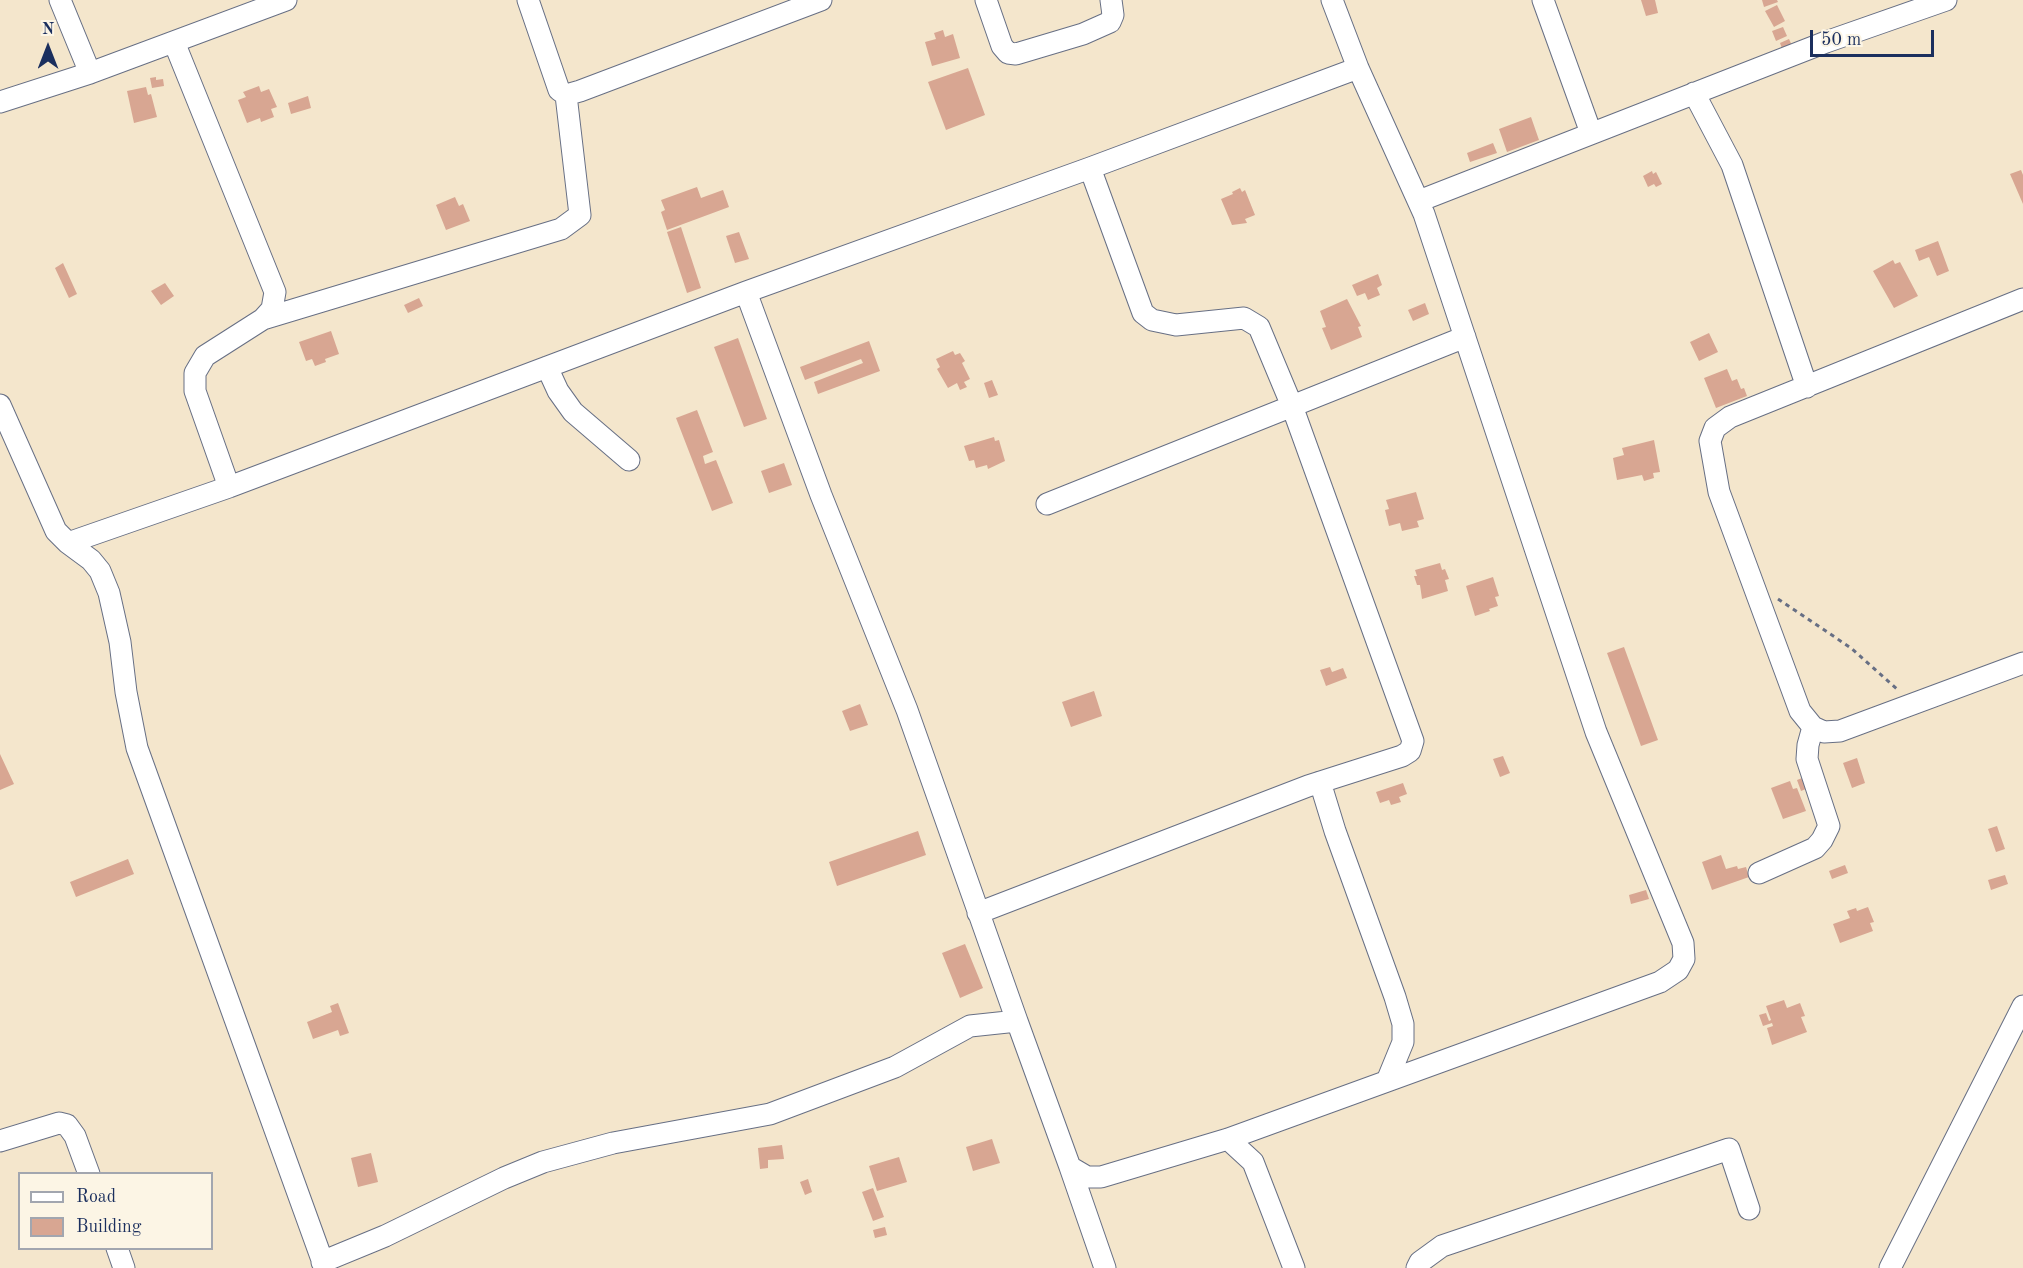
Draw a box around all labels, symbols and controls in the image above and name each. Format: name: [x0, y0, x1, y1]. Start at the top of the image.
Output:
north arrow: [18, 18, 78, 78]
scale bar: [1813, 18, 1938, 56]
text: N: [42, 22, 54, 38]
text: 50 m: [1821, 31, 1861, 49]
legend: [18, 1172, 213, 1250]
text: Road: [76, 1188, 116, 1206]
text: Building: [76, 1218, 141, 1236]

